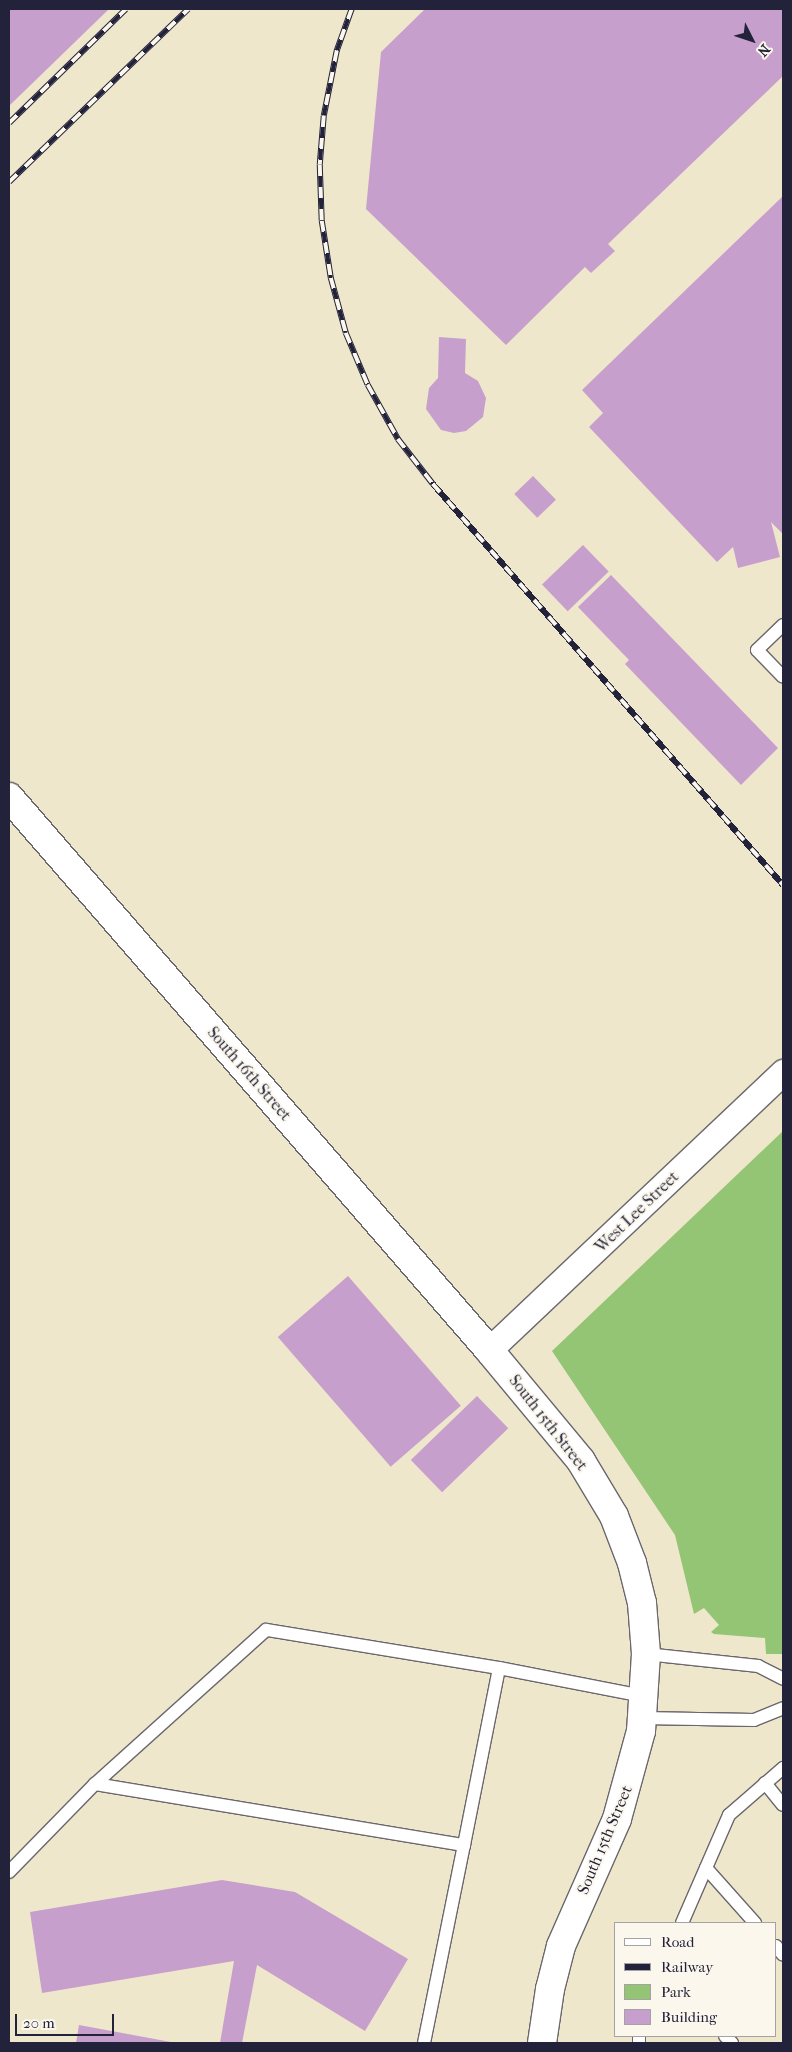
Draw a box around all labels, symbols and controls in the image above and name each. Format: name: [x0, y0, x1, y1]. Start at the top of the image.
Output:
north arrow: [727, 15, 777, 65]
text: N: [754, 41, 774, 60]
street label: South 16th Street: [203, 1023, 295, 1125]
street label: West Lee Street: [591, 1167, 683, 1257]
street label: South 15th Street: [505, 1371, 591, 1475]
street label: South 15th Street: [573, 1783, 637, 1897]
legend: [614, 1922, 777, 2037]
text: Road: [661, 1933, 694, 1951]
text: Railway: [661, 1958, 713, 1976]
text: Park: [661, 1983, 691, 2001]
scale bar: [18, 2004, 116, 2036]
text: Building: [661, 2008, 717, 2026]
text: 20 m: [23, 2014, 55, 2032]

